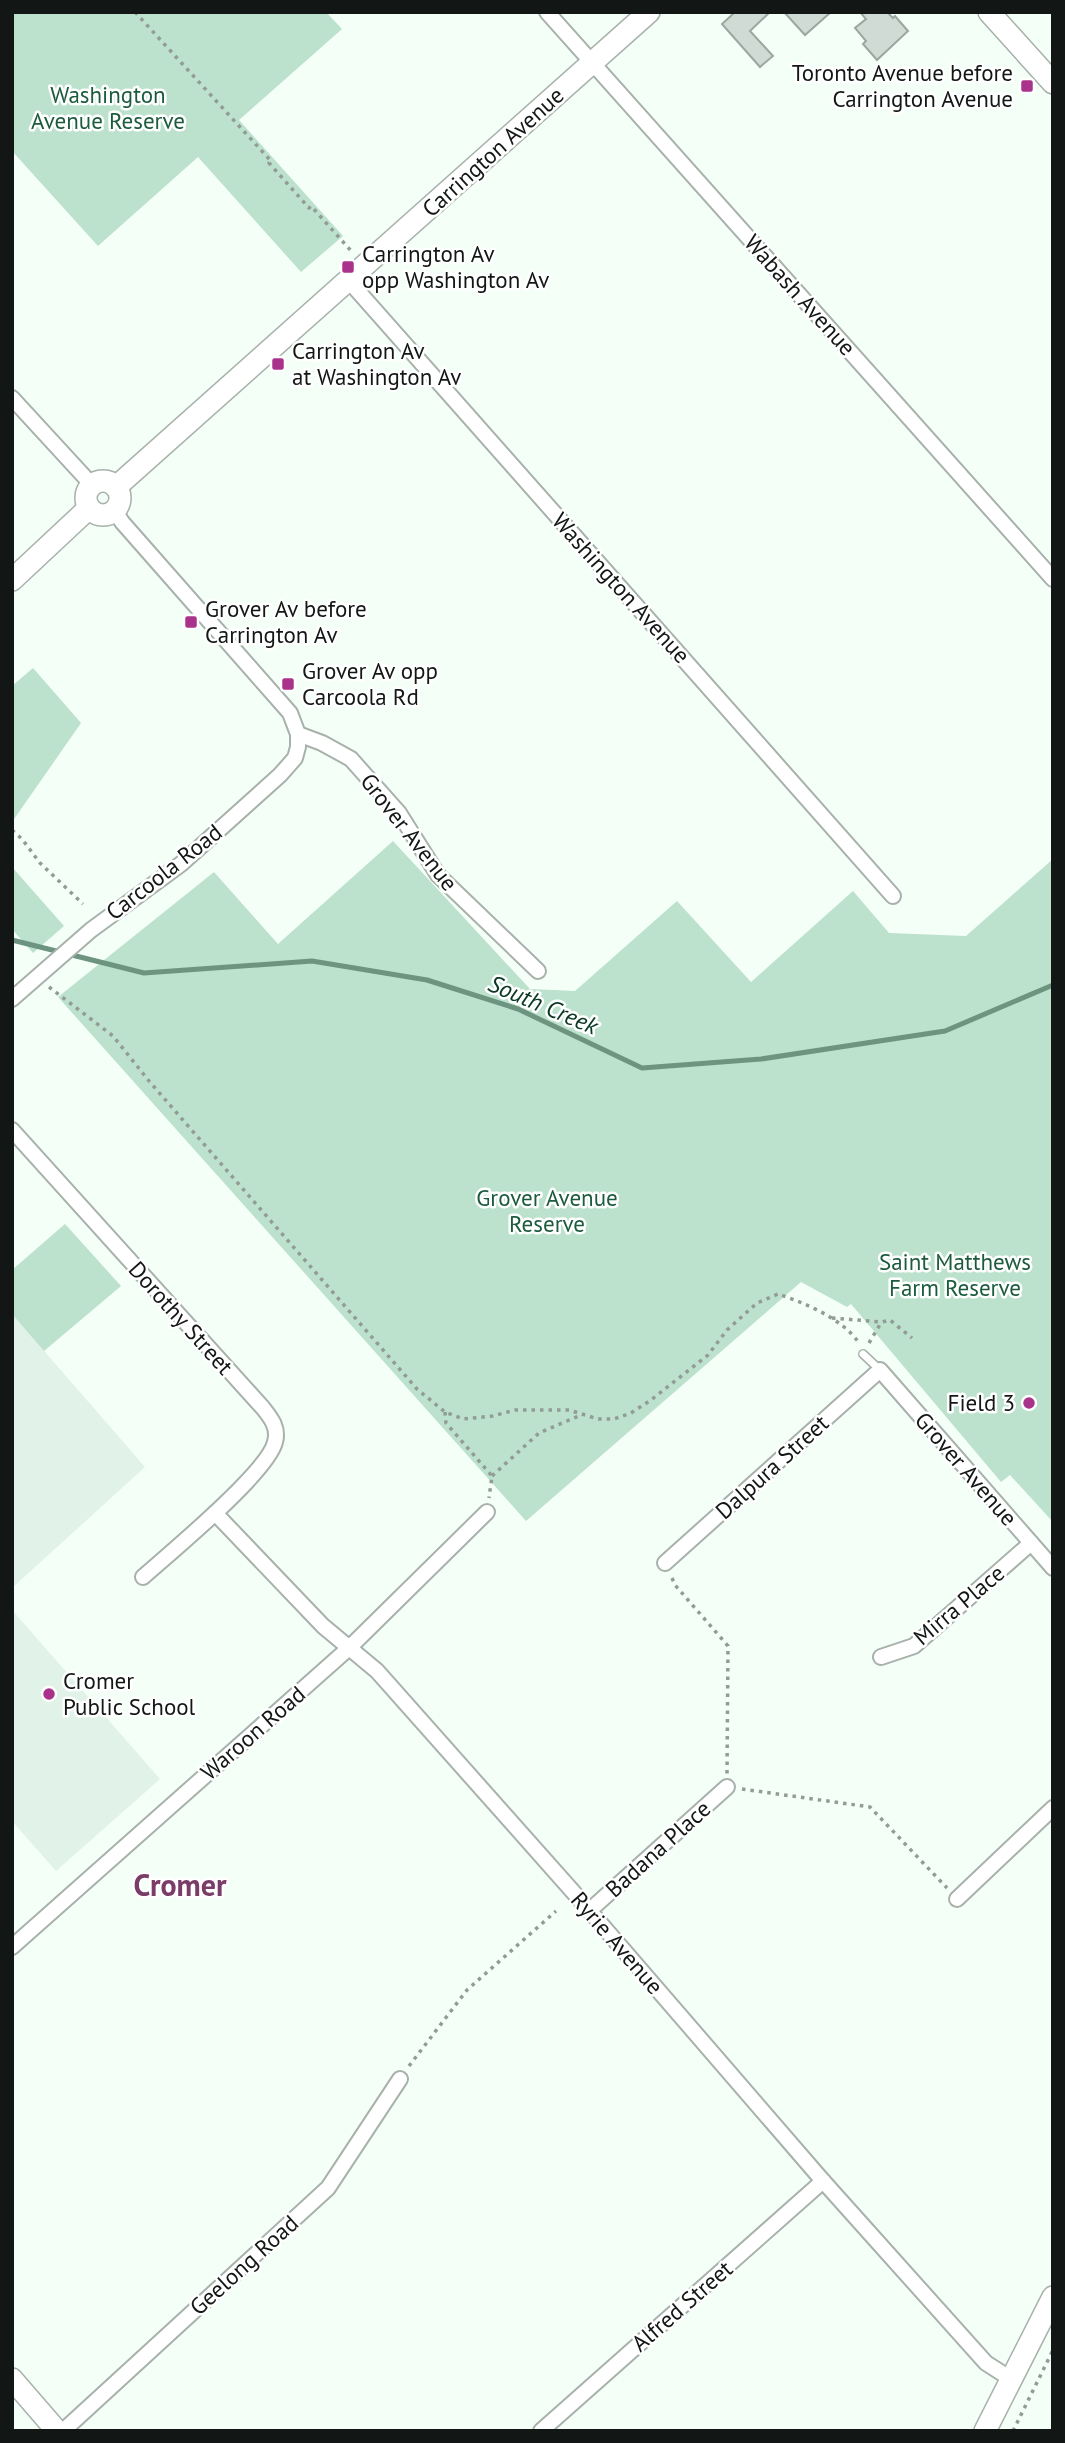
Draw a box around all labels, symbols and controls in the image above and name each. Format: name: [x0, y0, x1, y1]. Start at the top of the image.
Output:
place label: Toronto Avenue before Carrington Avenue: [792, 58, 1013, 113]
marker: Toronto Avenue before Carrington Avenue: [1019, 78, 1035, 94]
park label: Washington Avenue Reserve: [31, 80, 185, 135]
street label: Carrington Avenue: [416, 80, 569, 223]
street label: Wabash Avenue: [738, 228, 862, 361]
place label: Carrington Av opp Washington Av: [362, 239, 549, 294]
marker: Carrington Av opp Washington Av: [340, 259, 356, 275]
place label: Carrington Av at Washington Av: [292, 336, 461, 391]
marker: Carrington Av at Washington Av: [270, 356, 286, 372]
street label: Washington Avenue: [546, 506, 697, 669]
place label: Grover Av before Carrington Av: [205, 594, 367, 649]
marker: Grover Av before Carrington Av: [183, 614, 199, 630]
place label: Grover Av opp Carcoola Rd: [302, 656, 438, 711]
marker: Grover Av opp Carcoola Rd: [280, 676, 296, 692]
street label: Grover Avenue: [354, 767, 464, 896]
street label: Carcoola Road: [100, 817, 228, 926]
water label: South Creek: [484, 968, 604, 1042]
park label: Grover Avenue Reserve: [476, 1183, 618, 1238]
park label: Saint Matthews Farm Reserve: [879, 1247, 1031, 1302]
street label: Dorothy Street: [123, 1255, 240, 1381]
place label: Field 3: [947, 1388, 1015, 1417]
marker: Field 3: [1021, 1395, 1037, 1411]
street label: Grover Avenue: [909, 1406, 1024, 1532]
street label: Dalpura Street: [709, 1408, 834, 1525]
street label: Mirra Place: [907, 1558, 1010, 1651]
place label: Cromer Public School: [63, 1666, 196, 1721]
street label: Waroon Road: [194, 1679, 311, 1786]
marker: Cromer Public School: [41, 1686, 57, 1702]
street label: Badana Place: [599, 1794, 716, 1903]
district label: Cromer: [134, 1865, 227, 1904]
street label: Ryrie Avenue: [565, 1885, 670, 2000]
street label: Geelong Road: [183, 2208, 304, 2321]
street label: Alfred Street: [625, 2254, 738, 2357]

